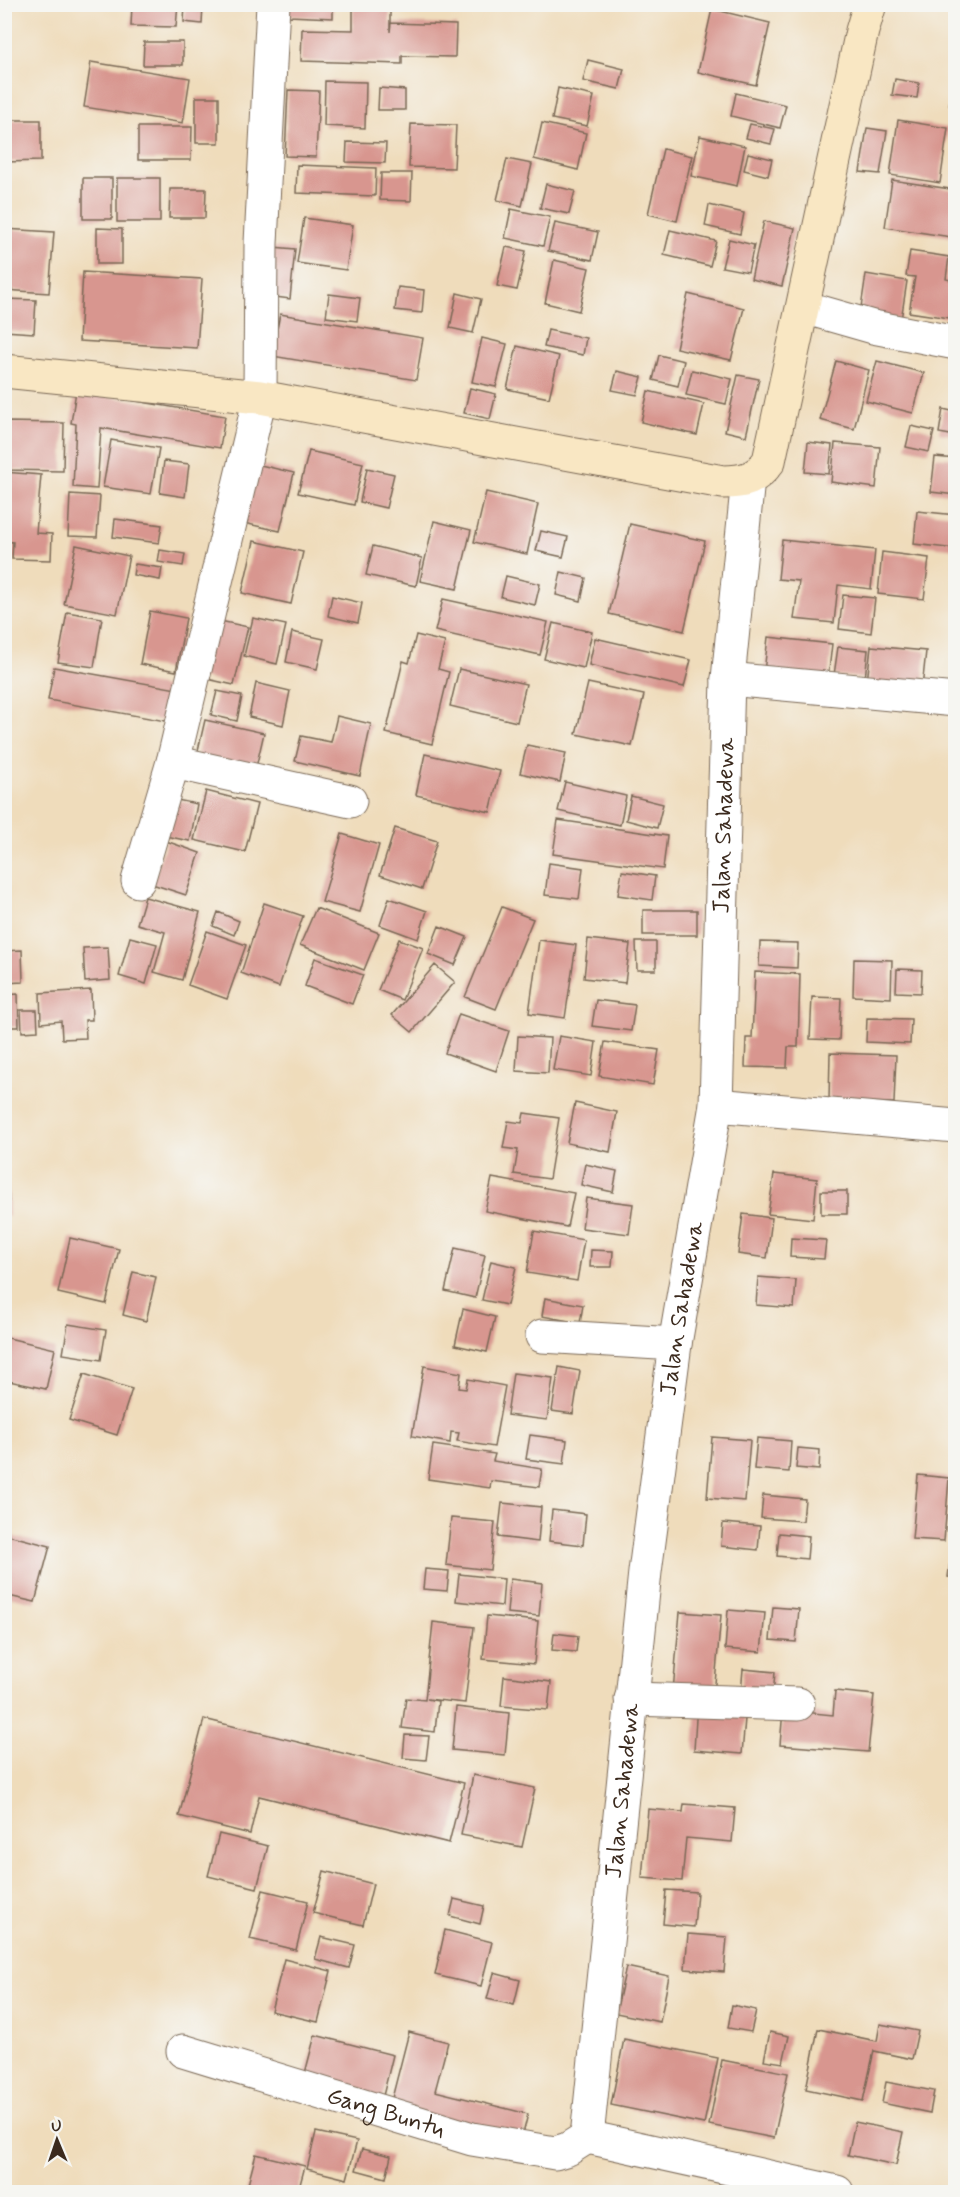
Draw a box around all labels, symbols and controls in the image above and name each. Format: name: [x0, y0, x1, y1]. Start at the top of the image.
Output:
street label: Jalan Sahadewa: [706, 737, 742, 914]
street label: Jalan Sahadewa: [653, 1219, 711, 1398]
street label: Jalan Sahadewa: [598, 1701, 647, 1880]
street label: Gang Buntu: [323, 2080, 449, 2145]
north arrow: [27, 2110, 87, 2170]
text: U: [51, 2116, 62, 2137]

